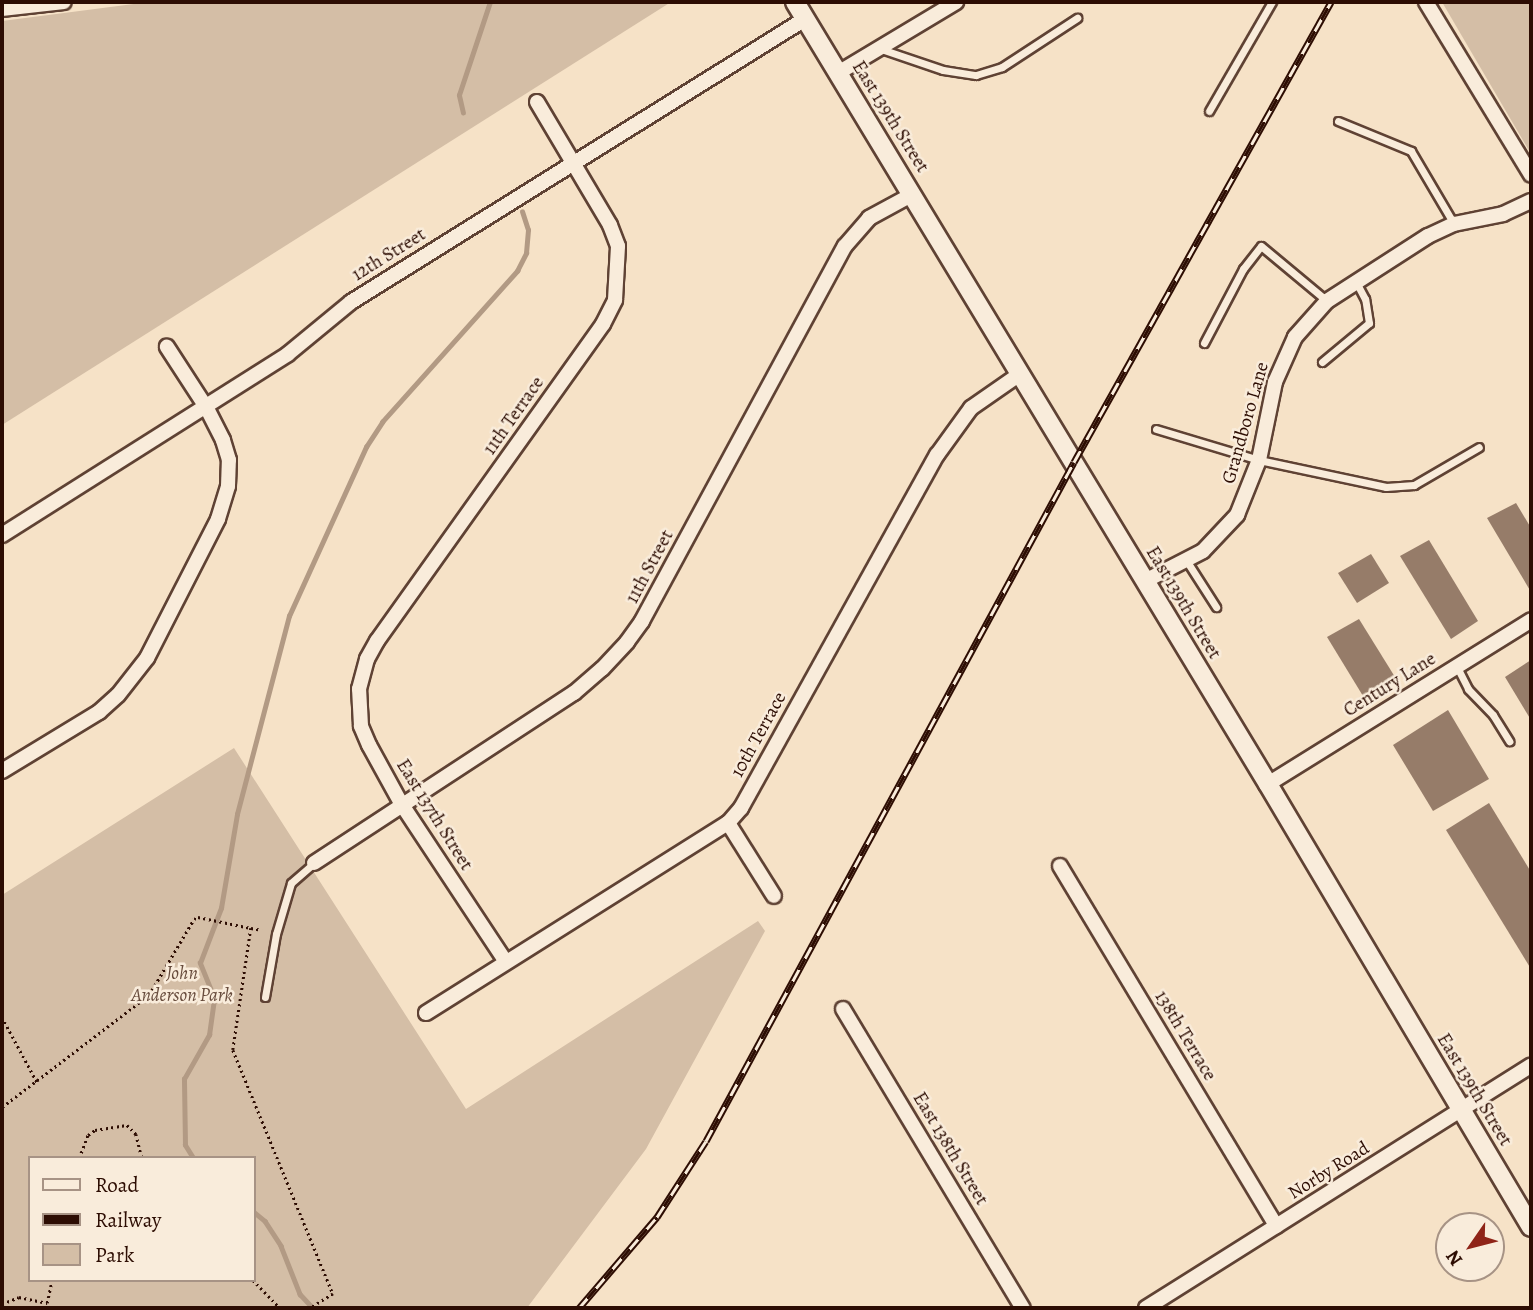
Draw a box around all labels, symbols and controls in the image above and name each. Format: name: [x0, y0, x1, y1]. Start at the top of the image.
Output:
street label: East 139th Street: [847, 57, 933, 177]
street label: 12th Street: [348, 223, 430, 287]
street label: Grandboro Lane: [1218, 359, 1274, 487]
street label: 11th Terrace: [479, 372, 549, 460]
street label: 11th Street: [621, 526, 679, 608]
street label: East 139th Street: [1140, 543, 1226, 663]
street label: Century Lane: [1340, 648, 1440, 722]
street label: 10th Terrace: [726, 688, 792, 782]
street label: East 137th Street: [391, 755, 477, 875]
park label: John Anderson Park: [131, 963, 233, 1007]
street label: 138th Terrace: [1149, 987, 1221, 1085]
street label: East 139th Street: [1431, 1030, 1517, 1150]
street label: East 138th Street: [907, 1088, 993, 1210]
street label: Norby Road: [1284, 1137, 1374, 1205]
legend: [28, 1156, 256, 1282]
text: Road: [95, 1171, 139, 1199]
text: Railway: [95, 1206, 161, 1234]
north arrow: [1435, 1212, 1505, 1282]
text: Park: [95, 1241, 134, 1269]
text: N: [1440, 1245, 1469, 1271]

